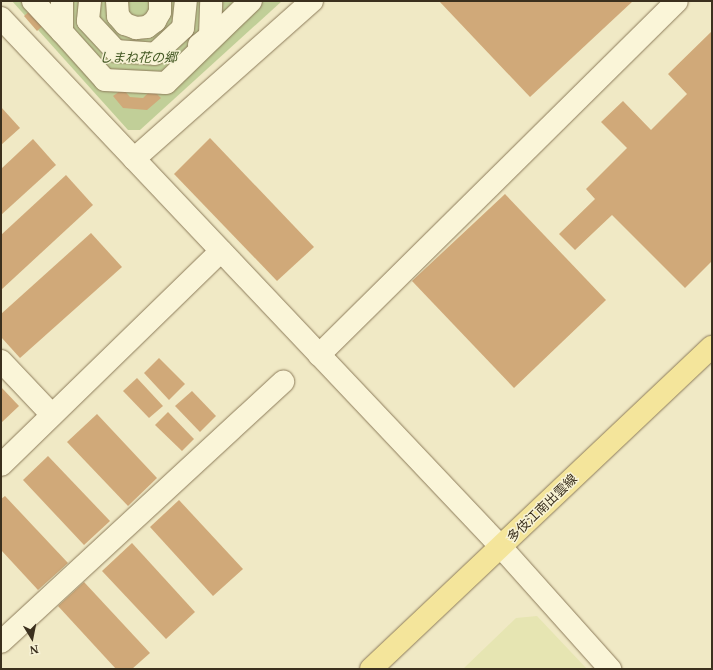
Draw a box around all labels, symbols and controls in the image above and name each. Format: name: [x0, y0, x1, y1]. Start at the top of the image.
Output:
park label: しまね花の郷: [99, 49, 177, 65]
street label: 多伎江南出雲線: [504, 471, 580, 545]
north arrow: [12, 618, 52, 658]
text: N: [29, 642, 40, 658]

